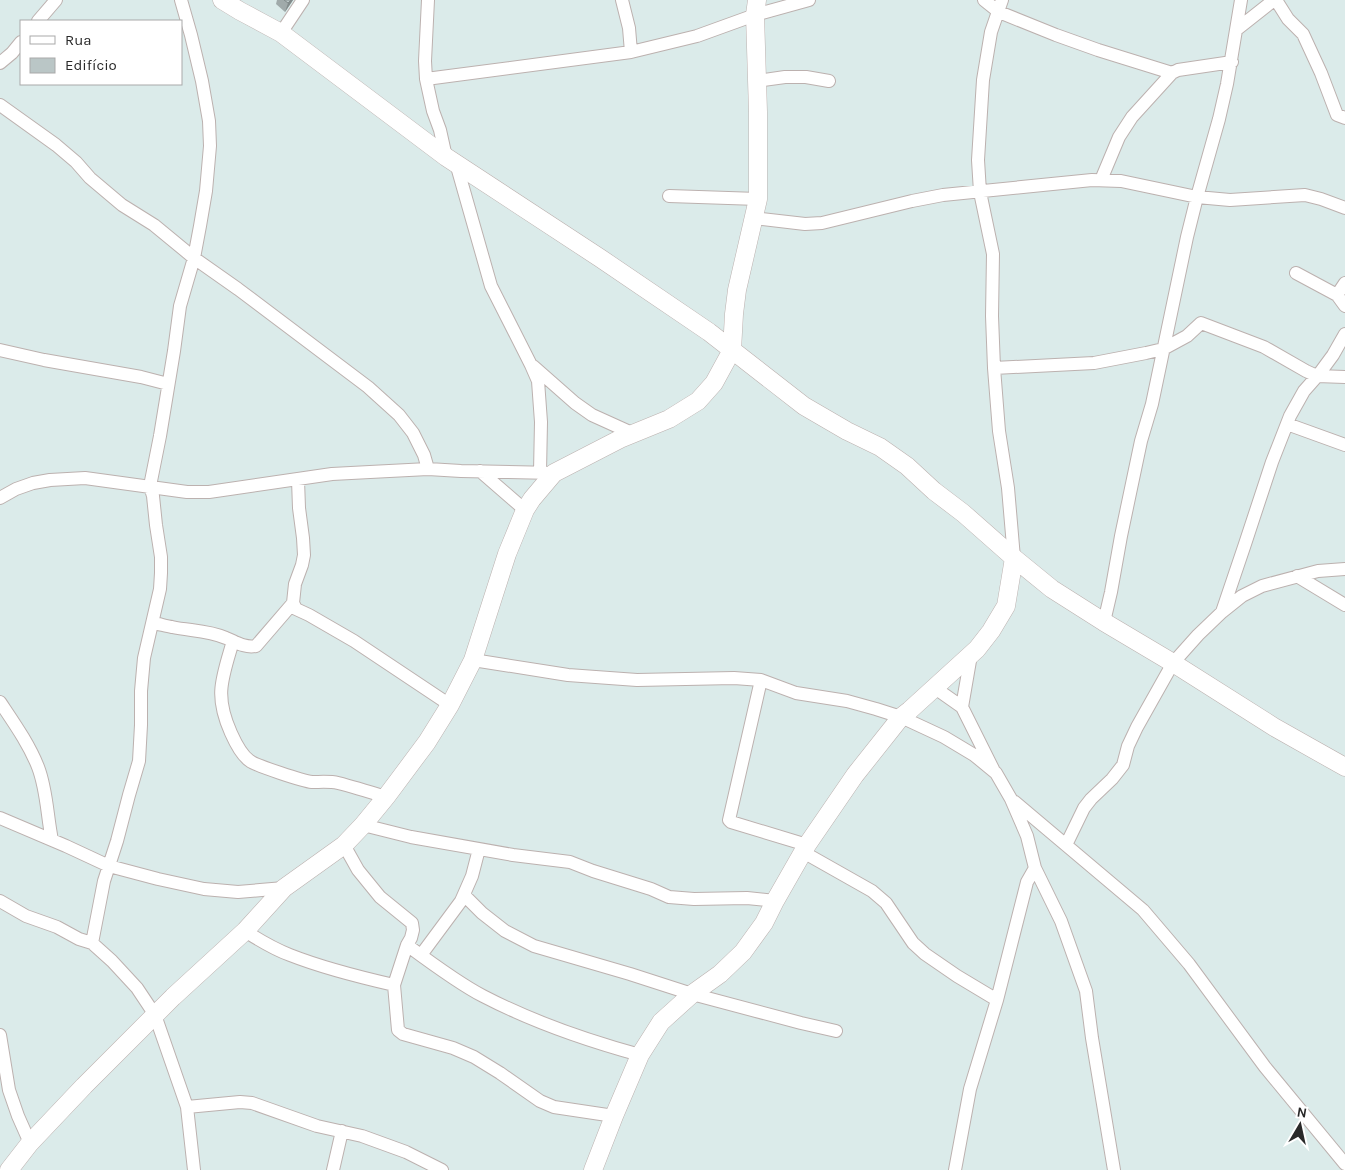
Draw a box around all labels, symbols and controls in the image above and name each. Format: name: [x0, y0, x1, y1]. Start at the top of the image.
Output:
legend: [20, 20, 182, 85]
text: Rua: [65, 31, 92, 49]
text: Edifício: [65, 56, 117, 74]
north arrow: [1275, 1100, 1325, 1150]
text: N: [1296, 1103, 1308, 1122]

